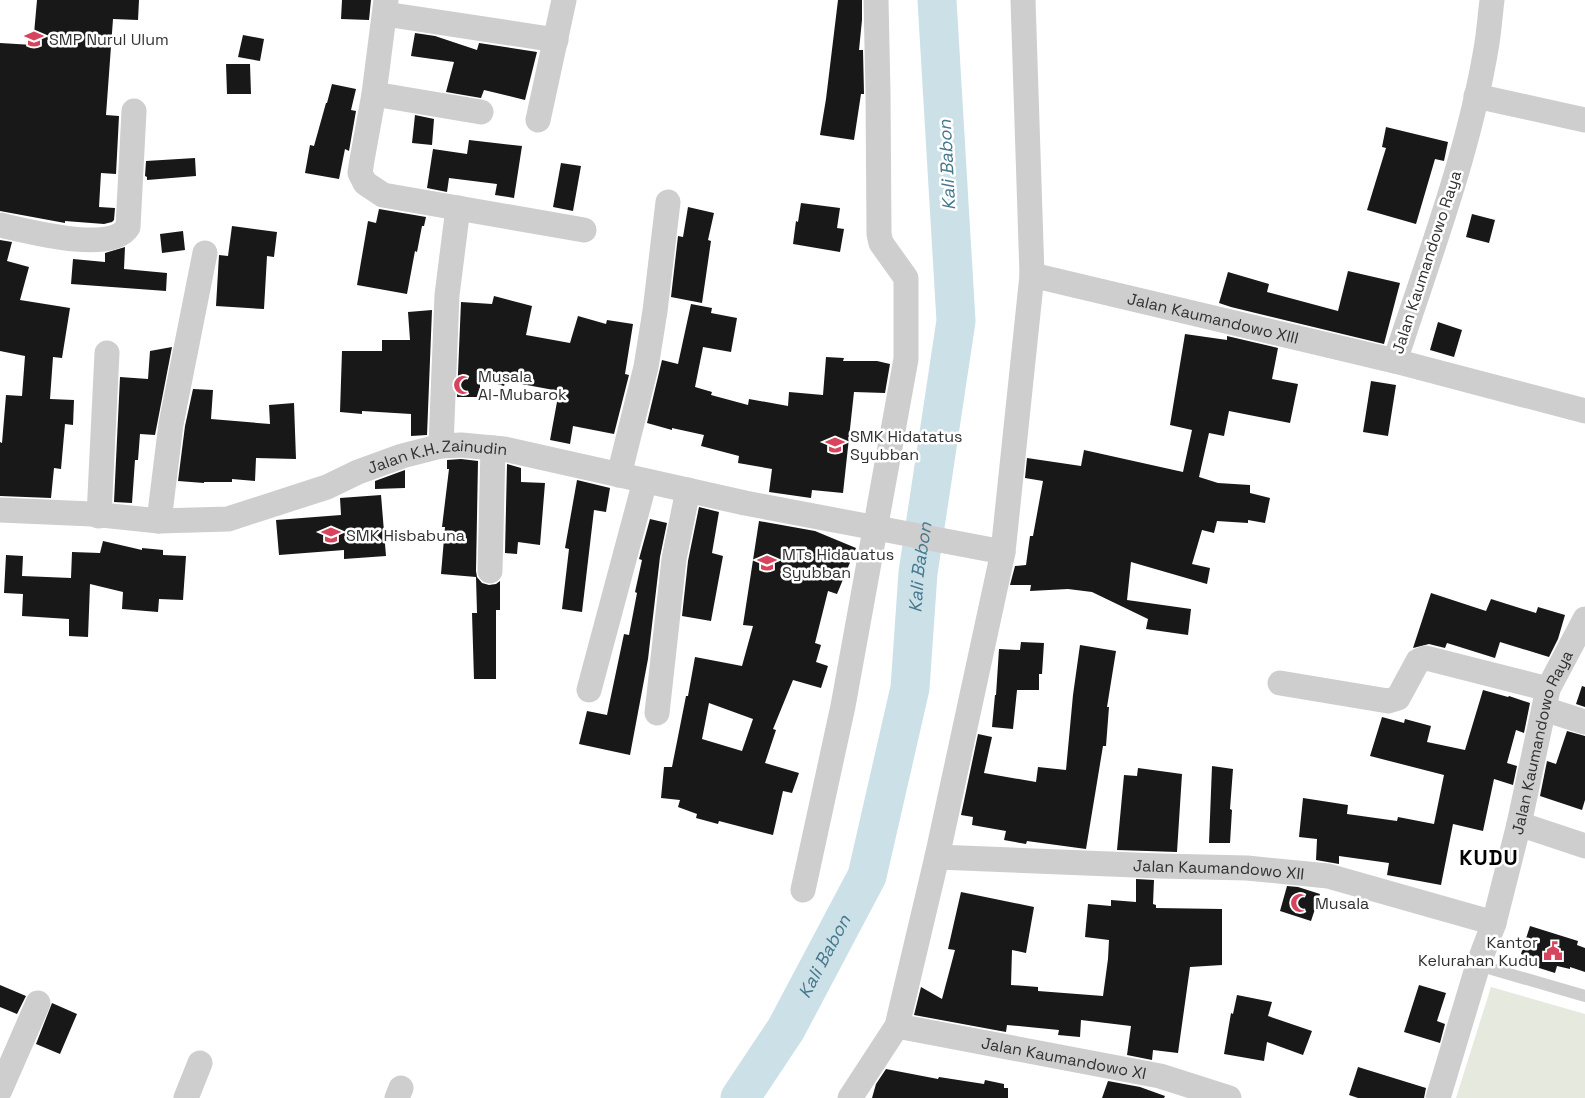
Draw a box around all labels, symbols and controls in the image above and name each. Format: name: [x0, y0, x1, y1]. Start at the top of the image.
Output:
school or university icon: SMP Nurul Ulum: [23, 28, 45, 50]
place label: SMP Nurul Ulum: [49, 29, 169, 50]
water label: Kali Babon: [933, 118, 960, 211]
street label: Jalan Kaumandowo Raya: [1387, 168, 1466, 356]
street label: Jalan Kaumandowo XIII: [1125, 288, 1301, 349]
place label: Musala Al-Mubarok: [478, 366, 567, 405]
mosque icon: Musala Al-Mubarok: [452, 374, 474, 396]
place label: SMK Hidatatus Syubban: [850, 426, 963, 465]
school or university icon: SMK Hidatatus Syubban: [824, 434, 846, 456]
street label: Jalan K.H. Zainudin: [364, 435, 508, 479]
water label: Kali Babon: [903, 520, 937, 613]
school or university icon: SMK Hisbabuna: [320, 524, 342, 546]
place label: SMK Hisbabuna: [346, 525, 465, 546]
place label: MTs Hidauatus Syubban: [782, 544, 894, 583]
school or university icon: MTs Hidauatus Syubban: [756, 552, 778, 574]
street label: Jalan Kaumandowo Raya: [1507, 647, 1578, 837]
district label: KUDU: [1459, 844, 1519, 871]
street label: Jalan Kaumandowo XII: [1133, 855, 1305, 885]
mosque icon: Musala: [1289, 892, 1311, 914]
place label: Musala: [1315, 893, 1369, 914]
water label: Kali Babon: [793, 910, 856, 1002]
place label: Kantor Kelurahan Kudu: [1418, 932, 1538, 971]
public building icon: Kantor Kelurahan Kudu: [1542, 940, 1564, 962]
street label: Jalan Kaumandowo XI: [980, 1032, 1148, 1084]

